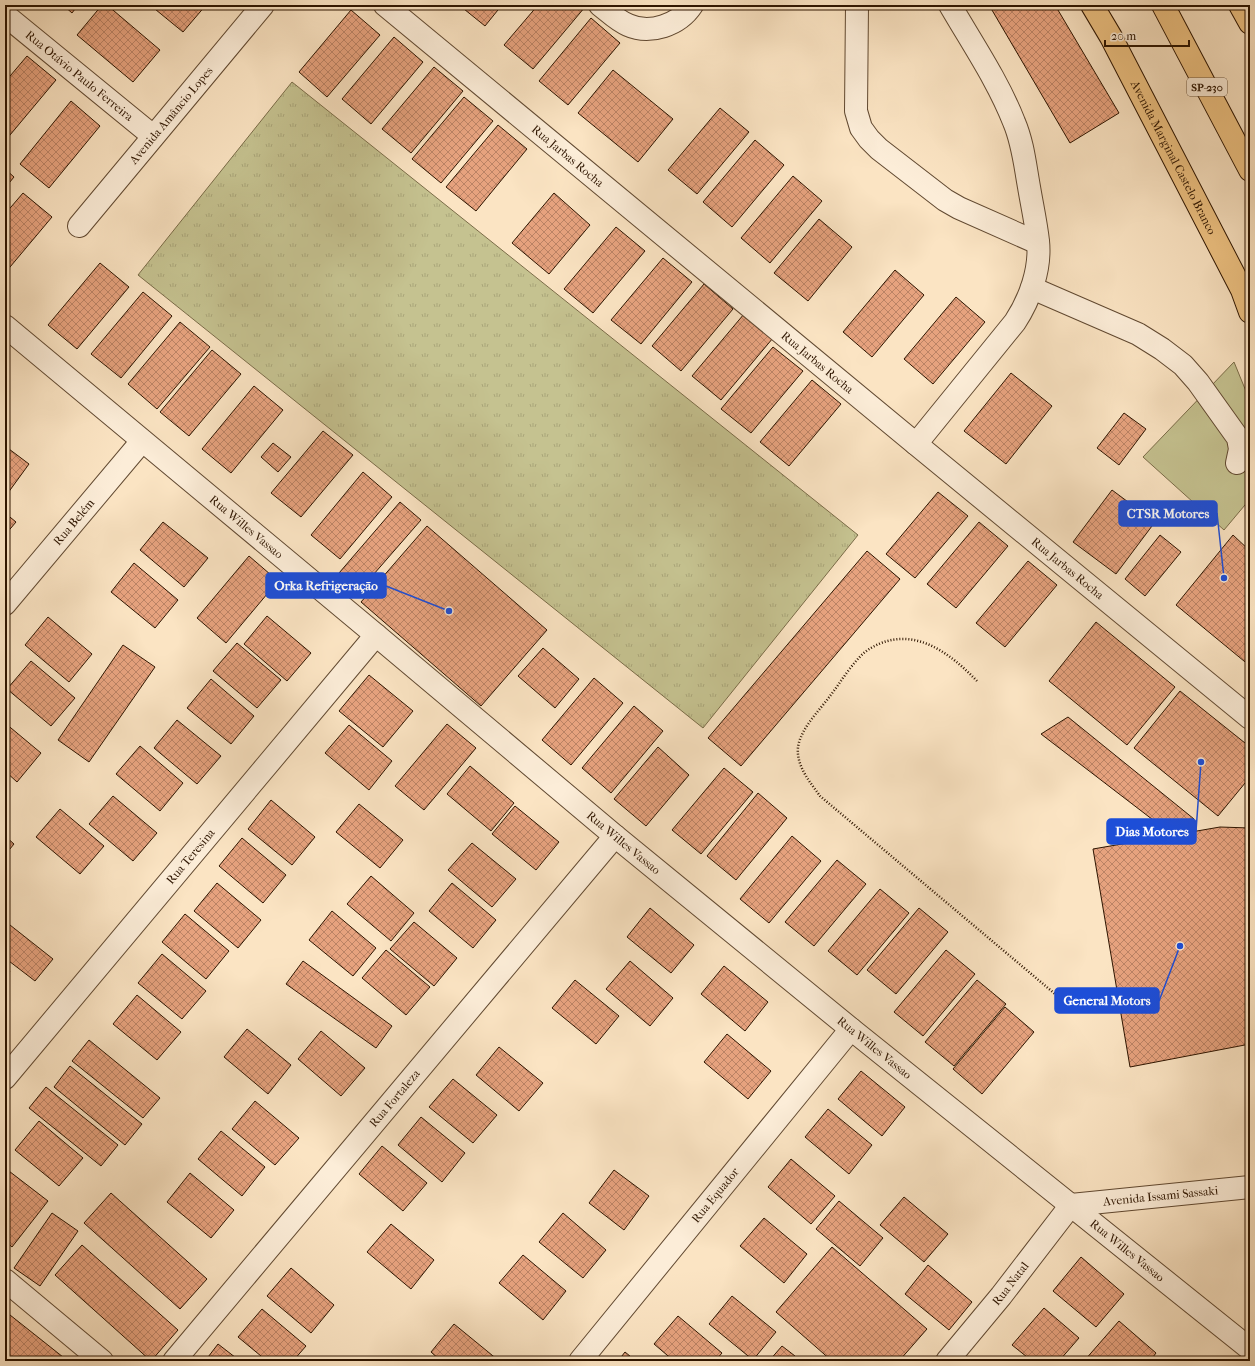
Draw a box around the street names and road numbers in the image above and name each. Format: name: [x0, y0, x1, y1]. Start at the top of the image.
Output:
street label: Rua Otávio Paulo Ferreira: [23, 28, 136, 124]
street label: Avenida Amâncio Lopes: [126, 63, 216, 168]
street label: Avenida Marginal Castelo Branco: [1127, 77, 1219, 237]
road number: SP-230: [1187, 78, 1227, 96]
street label: Rua Jarbas Rocha: [529, 122, 607, 190]
street label: Rua Jarbas Rocha: [778, 329, 857, 397]
street label: Rua Willes Vassao: [207, 492, 286, 562]
street label: Rua Belém: [50, 496, 97, 548]
street label: Rua Jarbas Rocha: [1029, 535, 1107, 602]
street label: Rua Willes Vassao: [584, 808, 663, 877]
street label: Rua Teresina: [163, 826, 218, 887]
street label: Rua Willes Vassao: [834, 1014, 914, 1082]
street label: Rua Fortaleza: [366, 1066, 423, 1130]
street label: Rua Equador: [689, 1164, 743, 1226]
street label: Avenida Issami Sassaki: [1101, 1183, 1219, 1209]
street label: Rua Willes Vassao: [1087, 1216, 1167, 1285]
street label: Rua Natal: [989, 1259, 1032, 1308]

